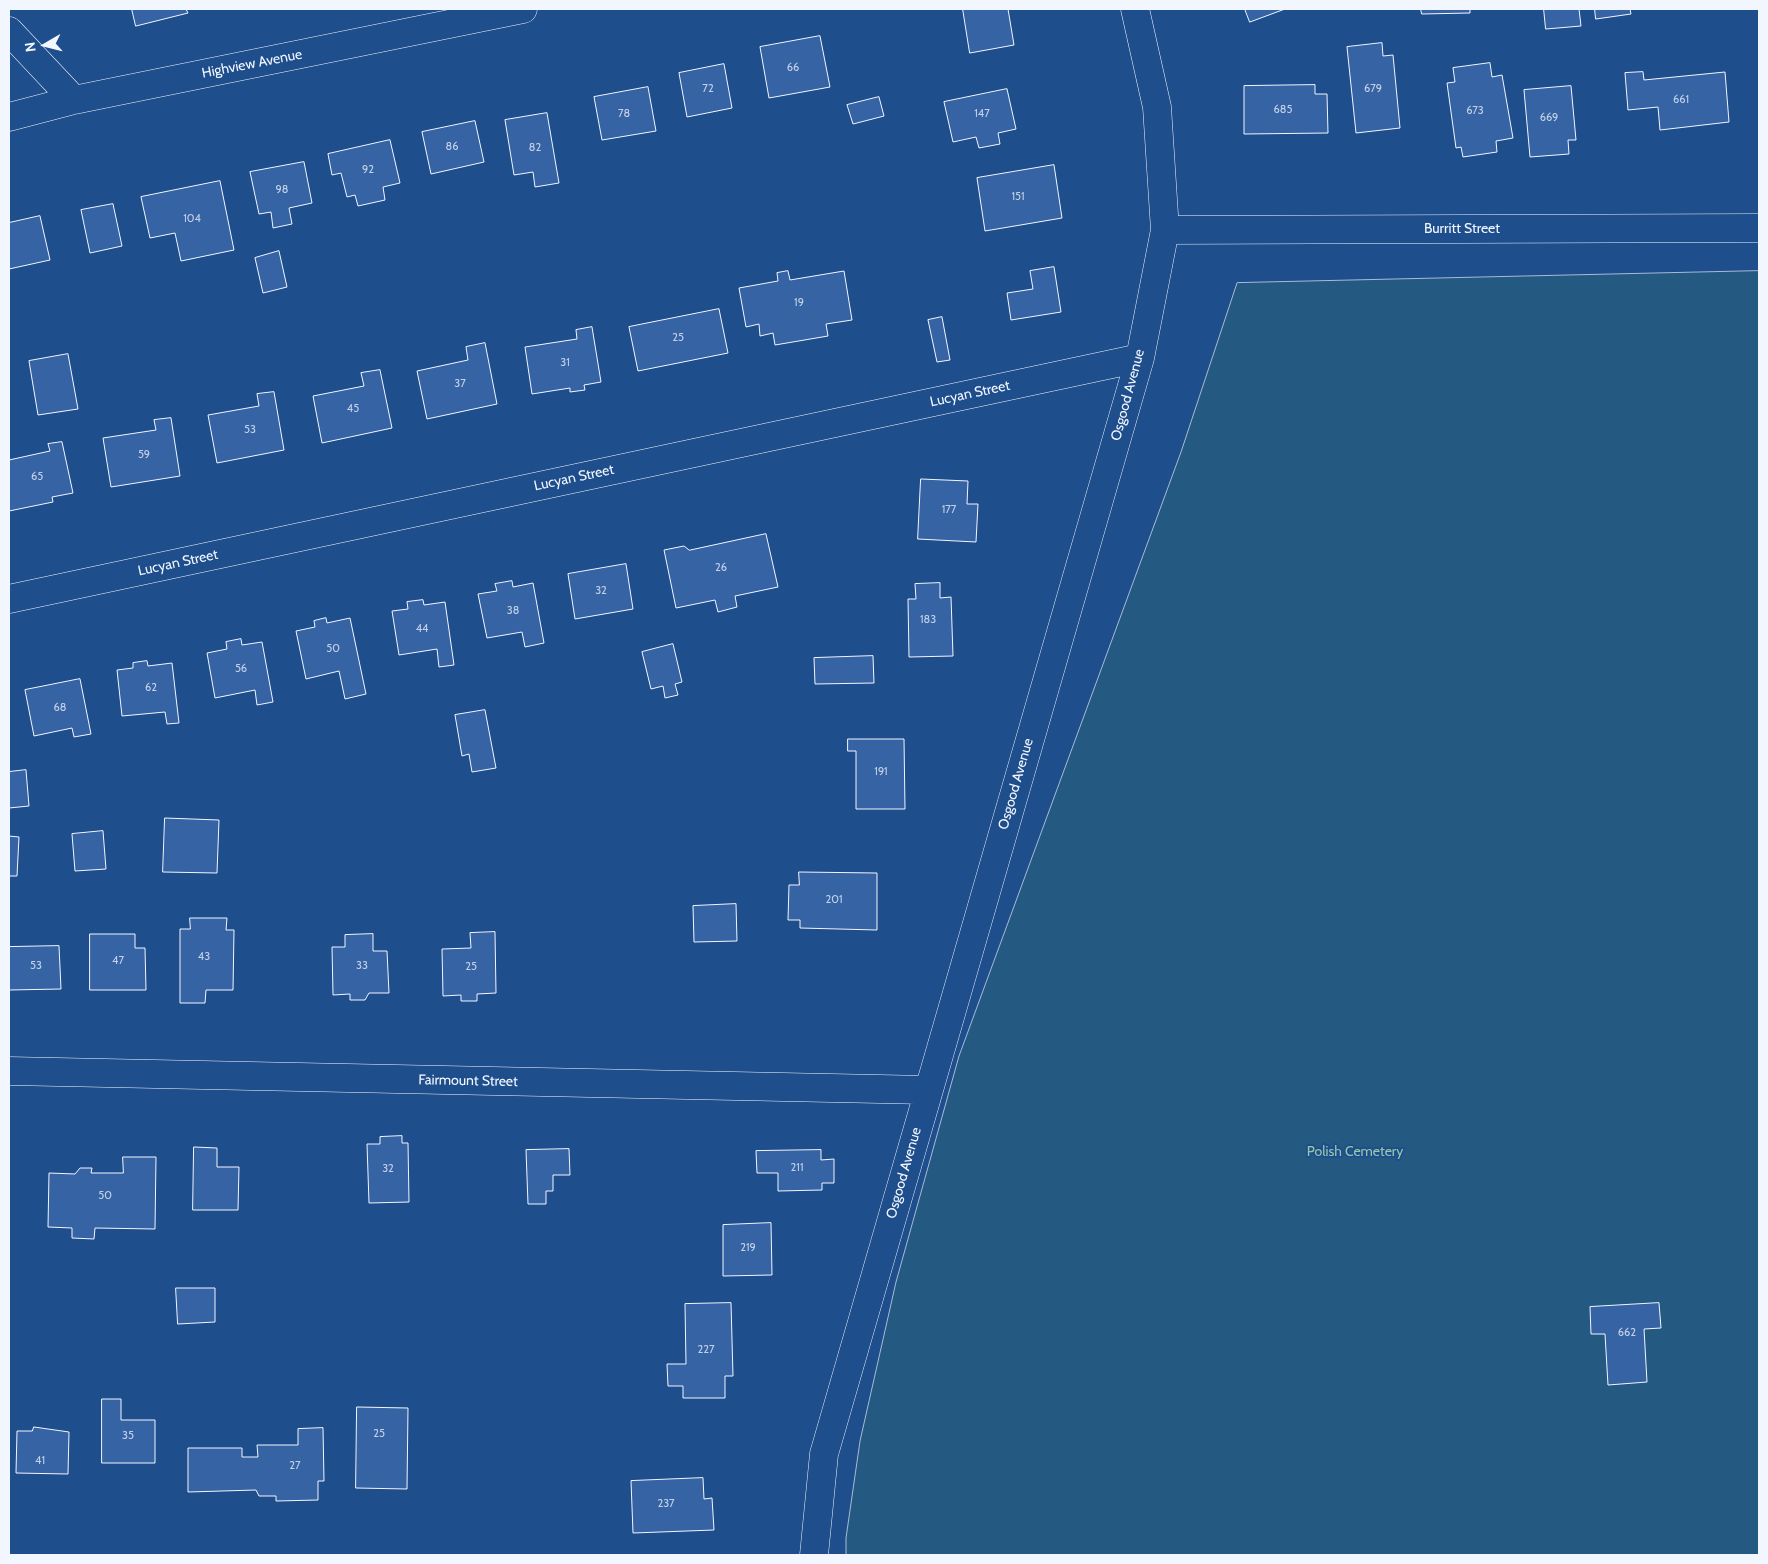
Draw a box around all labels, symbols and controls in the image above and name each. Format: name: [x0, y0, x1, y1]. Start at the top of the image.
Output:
north arrow: [20, 20, 70, 70]
text: N: [21, 41, 40, 53]
street label: Highview Avenue: [200, 46, 304, 82]
house number: 66: [787, 61, 799, 75]
house number: 72: [702, 82, 714, 96]
house number: 679: [1364, 82, 1382, 96]
house number: 661: [1673, 93, 1689, 107]
house number: 685: [1274, 103, 1292, 117]
house number: 673: [1466, 104, 1484, 118]
house number: 78: [618, 107, 630, 121]
house number: 147: [974, 107, 990, 121]
house number: 669: [1540, 111, 1558, 125]
house number: 86: [446, 140, 458, 154]
house number: 82: [529, 141, 541, 155]
house number: 92: [362, 163, 374, 177]
house number: 98: [276, 183, 288, 197]
house number: 151: [1011, 190, 1025, 204]
house number: 104: [183, 212, 201, 226]
street label: Burritt Street: [1424, 221, 1500, 237]
house number: 19: [794, 296, 804, 310]
house number: 25: [672, 331, 684, 345]
street label: Osgood Avenue: [1108, 347, 1148, 443]
house number: 31: [560, 356, 570, 370]
house number: 37: [454, 377, 466, 391]
street label: Lucyan Street: [929, 377, 1011, 411]
house number: 45: [347, 402, 359, 416]
house number: 53: [244, 423, 256, 437]
house number: 59: [138, 448, 150, 462]
street label: Lucyan Street: [533, 461, 615, 495]
house number: 65: [31, 470, 43, 484]
house number: 177: [942, 503, 956, 517]
street label: Lucyan Street: [137, 546, 219, 580]
house number: 26: [715, 561, 727, 575]
house number: 32: [595, 584, 607, 598]
house number: 38: [507, 604, 519, 618]
house number: 183: [920, 613, 936, 627]
house number: 44: [416, 622, 428, 636]
house number: 50: [326, 642, 340, 656]
house number: 56: [235, 662, 247, 676]
house number: 62: [145, 681, 157, 695]
house number: 68: [54, 701, 66, 715]
street label: Osgood Avenue: [995, 736, 1037, 832]
house number: 191: [874, 765, 888, 779]
house number: 201: [825, 893, 843, 907]
house number: 43: [198, 950, 210, 964]
house number: 47: [112, 954, 124, 968]
house number: 53: [30, 959, 42, 973]
house number: 33: [356, 959, 368, 973]
house number: 25: [465, 960, 477, 974]
street label: Fairmount Street: [418, 1072, 518, 1090]
street label: Osgood Avenue: [883, 1125, 925, 1221]
park label: Polish Cemetery: [1307, 1144, 1403, 1160]
house number: 211: [791, 1161, 803, 1175]
house number: 32: [382, 1162, 394, 1176]
house number: 50: [98, 1189, 112, 1203]
house number: 219: [740, 1241, 756, 1255]
house number: 662: [1618, 1326, 1636, 1340]
house number: 227: [697, 1343, 715, 1357]
house number: 25: [373, 1427, 385, 1441]
house number: 35: [122, 1429, 134, 1443]
house number: 41: [35, 1454, 45, 1468]
house number: 27: [289, 1459, 301, 1473]
house number: 237: [657, 1497, 675, 1511]

